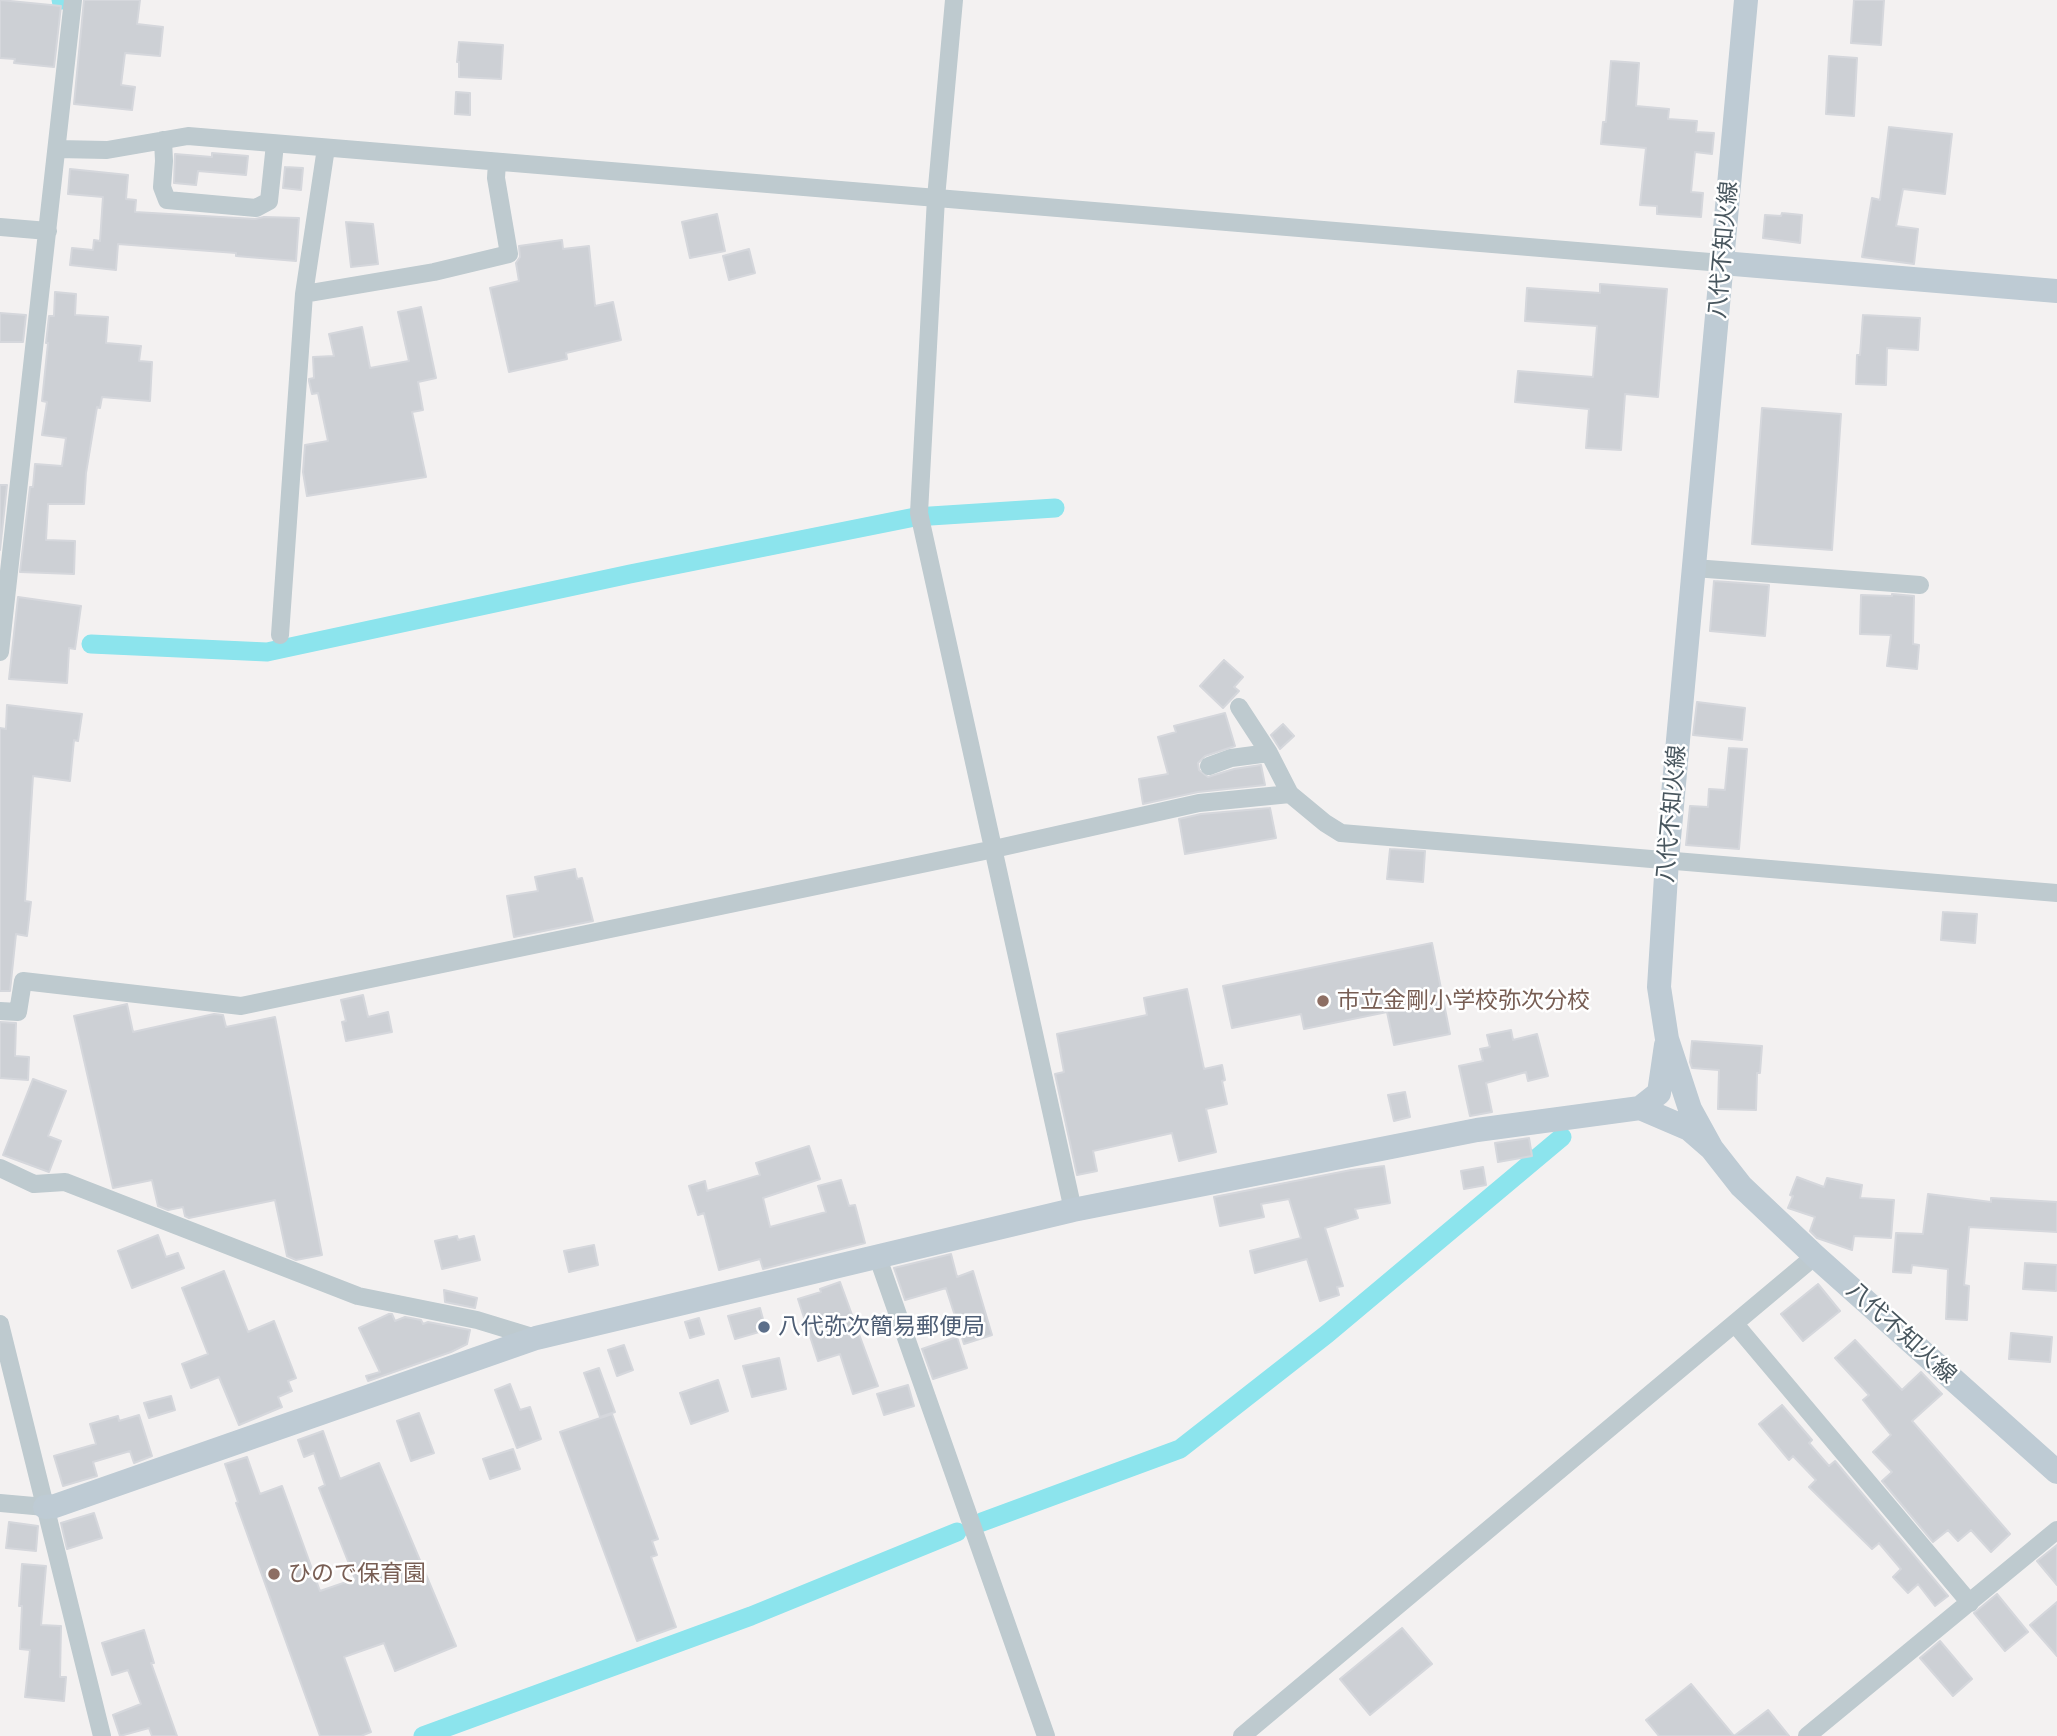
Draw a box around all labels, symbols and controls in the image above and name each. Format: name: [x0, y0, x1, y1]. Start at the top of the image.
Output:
street label: 八代不知火線: [1704, 180, 1744, 320]
street label: 八代不知火線: [1652, 744, 1692, 884]
place label: 市立金剛小学校弥次分校: [1337, 987, 1590, 1015]
marker: 市立金剛小学校弥次分校: [1315, 993, 1331, 1009]
street label: 八代不知火線: [1840, 1277, 1962, 1389]
place label: 八代弥次簡易郵便局: [778, 1313, 985, 1341]
marker: 八代弥次簡易郵便局: [756, 1319, 772, 1335]
place label: ひので保育園: [288, 1560, 426, 1588]
marker: ひので保育園: [266, 1566, 282, 1582]

